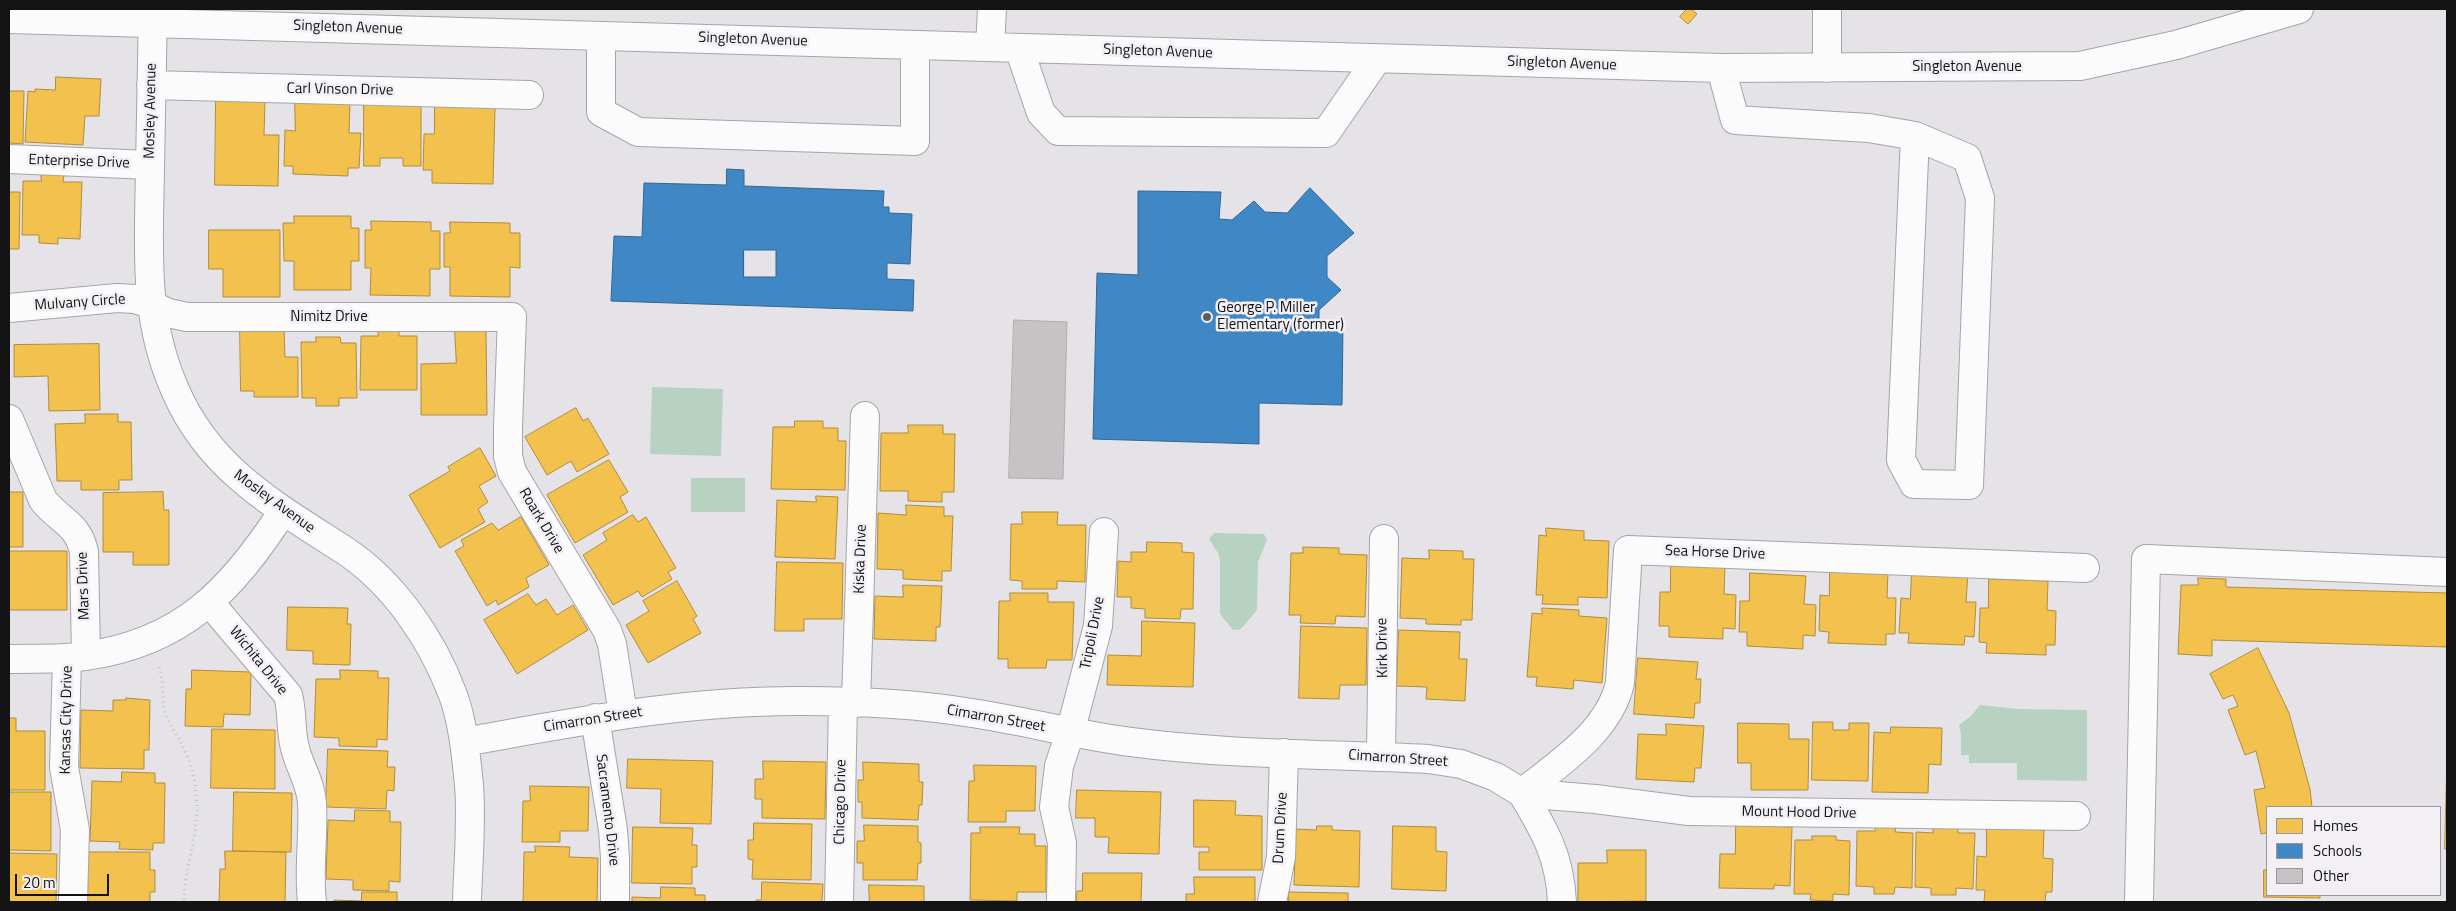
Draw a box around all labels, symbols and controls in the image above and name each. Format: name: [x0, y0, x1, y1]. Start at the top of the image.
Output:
street label: Singleton Avenue: [293, 17, 403, 39]
street label: Singleton Avenue: [698, 29, 808, 51]
street label: Singleton Avenue: [1103, 41, 1213, 63]
street label: Singleton Avenue: [1507, 53, 1617, 75]
street label: Singleton Avenue: [1912, 58, 2022, 76]
street label: Mosley Avenue: [141, 63, 161, 159]
street label: Carl Vinson Drive: [286, 80, 394, 100]
street label: Enterprise Drive: [28, 151, 130, 173]
street label: Mulvany Circle: [34, 291, 126, 315]
place label: George P. Miller Elementary (former): [1217, 299, 1344, 334]
street label: Nimitz Drive: [290, 308, 368, 326]
marker: George P. Miller Elementary (former): [1201, 311, 1213, 323]
street label: Mosley Avenue: [230, 467, 318, 537]
street label: Roark Drive: [514, 485, 568, 557]
street label: Kiska Drive: [851, 524, 871, 594]
street label: Sea Horse Drive: [1665, 542, 1765, 564]
street label: Mars Drive: [74, 552, 94, 620]
street label: Tripoli Drive: [1077, 595, 1109, 671]
street label: Kirk Drive: [1373, 618, 1393, 678]
street label: Wichita Drive: [225, 623, 291, 699]
street label: Kansas City Drive: [57, 665, 77, 775]
street label: Cimarron Street: [945, 701, 1047, 737]
street label: Cimarron Street: [542, 703, 644, 737]
street label: Cimarron Street: [1348, 747, 1448, 771]
street label: Sacramento Drive: [591, 753, 623, 867]
street label: Chicago Drive: [831, 759, 851, 845]
street label: Drum Drive: [1270, 792, 1292, 864]
street label: Mount Hood Drive: [1741, 803, 1857, 823]
legend: [2266, 806, 2441, 896]
text: Homes: [2313, 814, 2358, 837]
text: Schools: [2313, 839, 2362, 862]
scale bar: [18, 864, 111, 896]
text: Other: [2313, 864, 2349, 887]
text: 20 m: [23, 871, 56, 894]

